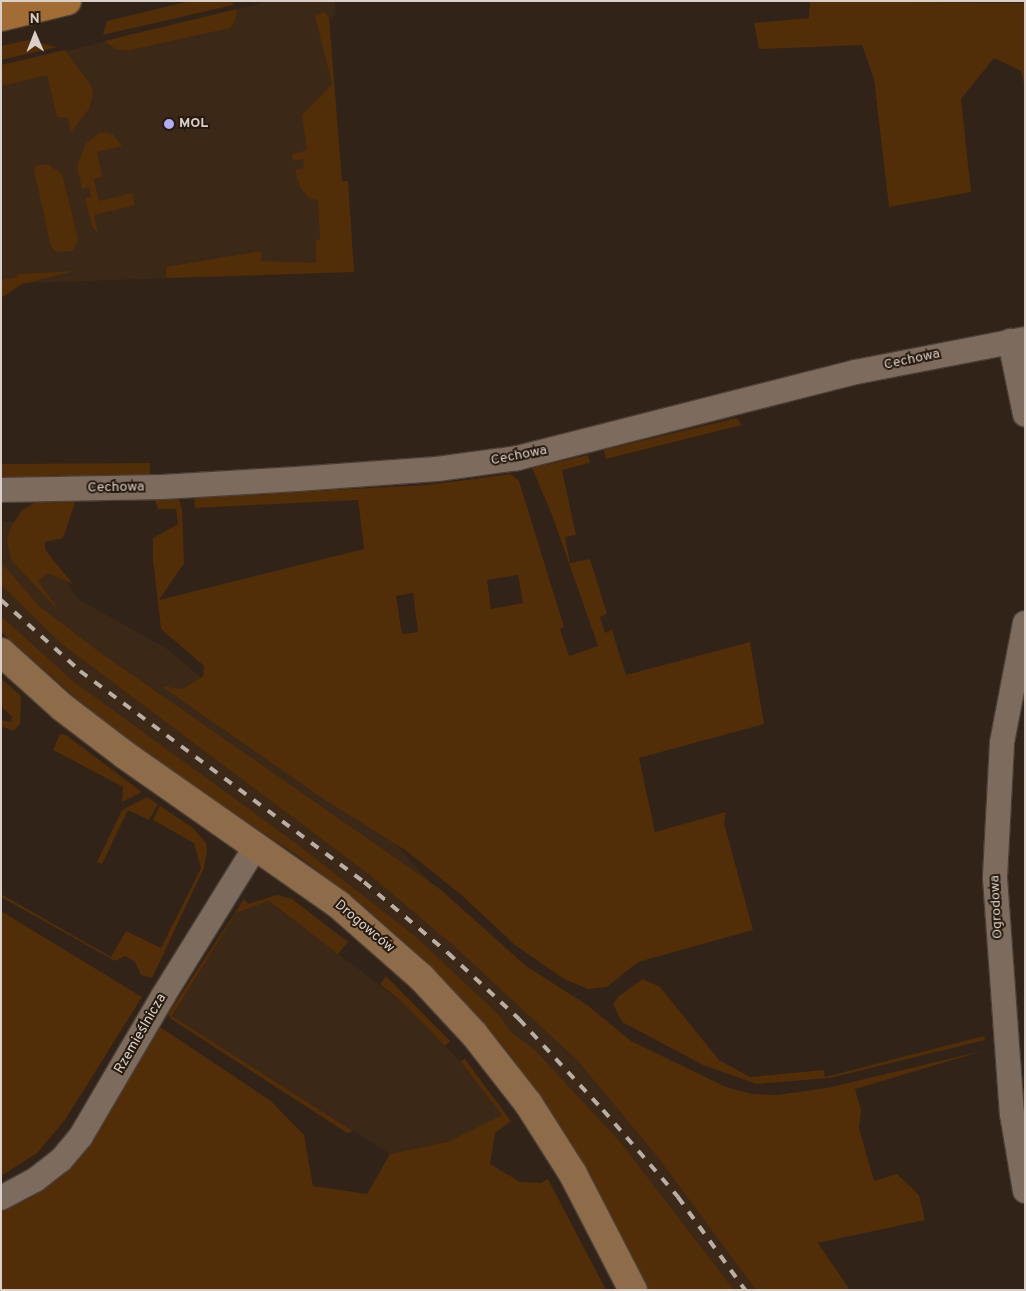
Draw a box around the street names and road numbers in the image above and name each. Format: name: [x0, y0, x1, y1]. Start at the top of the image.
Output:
street label: Cechowa: [882, 346, 942, 374]
street label: Cechowa: [489, 442, 549, 470]
street label: Cechowa: [87, 479, 145, 497]
street label: Ogrodowa: [987, 875, 1007, 939]
street label: Drogowców: [331, 897, 397, 957]
street label: Rzemieślnicza: [111, 991, 171, 1077]

